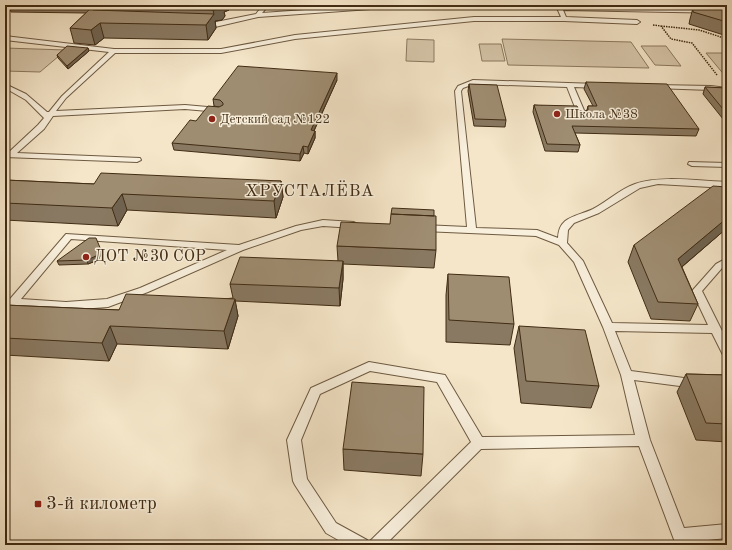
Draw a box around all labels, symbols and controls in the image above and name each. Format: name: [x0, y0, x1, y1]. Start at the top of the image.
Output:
place label: Школа №38: [565, 108, 638, 121]
marker: Школа №38: [552, 109, 562, 119]
place label: Детский сад №122: [220, 113, 330, 126]
marker: Детский сад №122: [207, 114, 217, 124]
district label: ХРУСТАЛЁВА: [245, 180, 375, 200]
place label: ДОТ №30 СОР: [94, 249, 206, 265]
marker: ДОТ №30 СОР: [81, 252, 91, 262]
place label: 3-й километр: [46, 495, 157, 514]
marker: 3-й километр: [33, 499, 43, 509]

